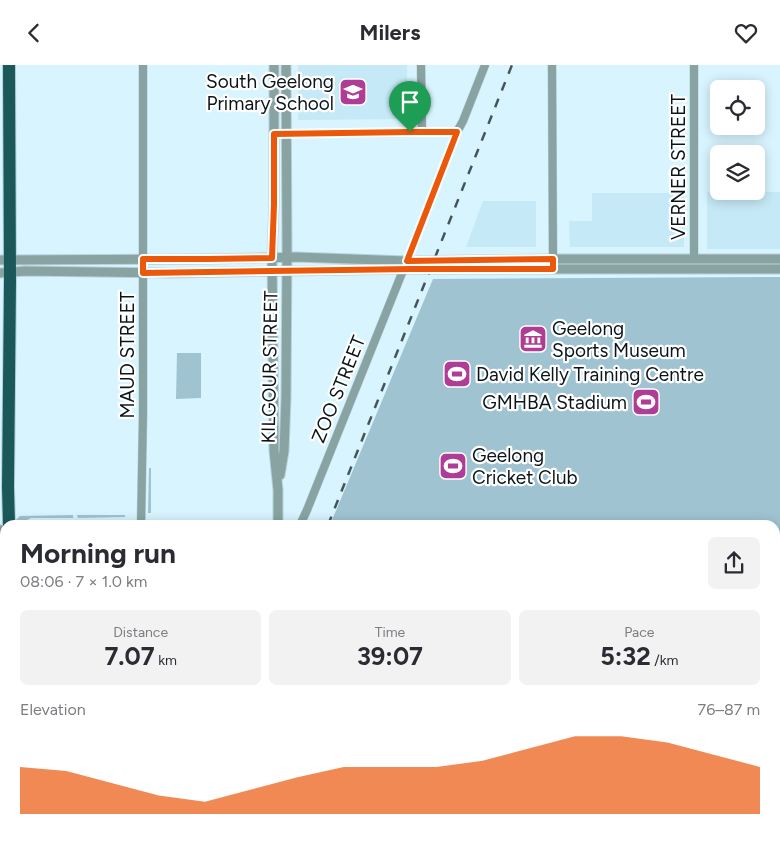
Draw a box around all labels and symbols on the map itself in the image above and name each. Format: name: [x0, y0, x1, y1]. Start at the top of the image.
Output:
place label: South Geelong Primary School: [206, 70, 334, 115]
school or university icon: South Geelong Primary School: [338, 77, 368, 107]
pin: [389, 81, 431, 132]
street label: VERNER STREET: [667, 94, 690, 240]
street label: KILGOUR STREET: [257, 290, 282, 444]
street label: MAUD STREET: [116, 291, 139, 419]
place label: Geelong Sports Museum: [552, 317, 686, 362]
museum icon: Geelong Sports Museum: [518, 324, 548, 354]
street label: ZOO STREET: [307, 332, 371, 446]
sports icon: David Kelly Training Centre: [442, 359, 472, 389]
place label: David Kelly Training Centre: [476, 363, 704, 386]
sports icon: GMHBA Stadium: [631, 387, 661, 417]
place label: GMHBA Stadium: [482, 391, 627, 414]
place label: Geelong Cricket Club: [472, 444, 578, 489]
sports icon: Geelong Cricket Club: [438, 451, 468, 481]

